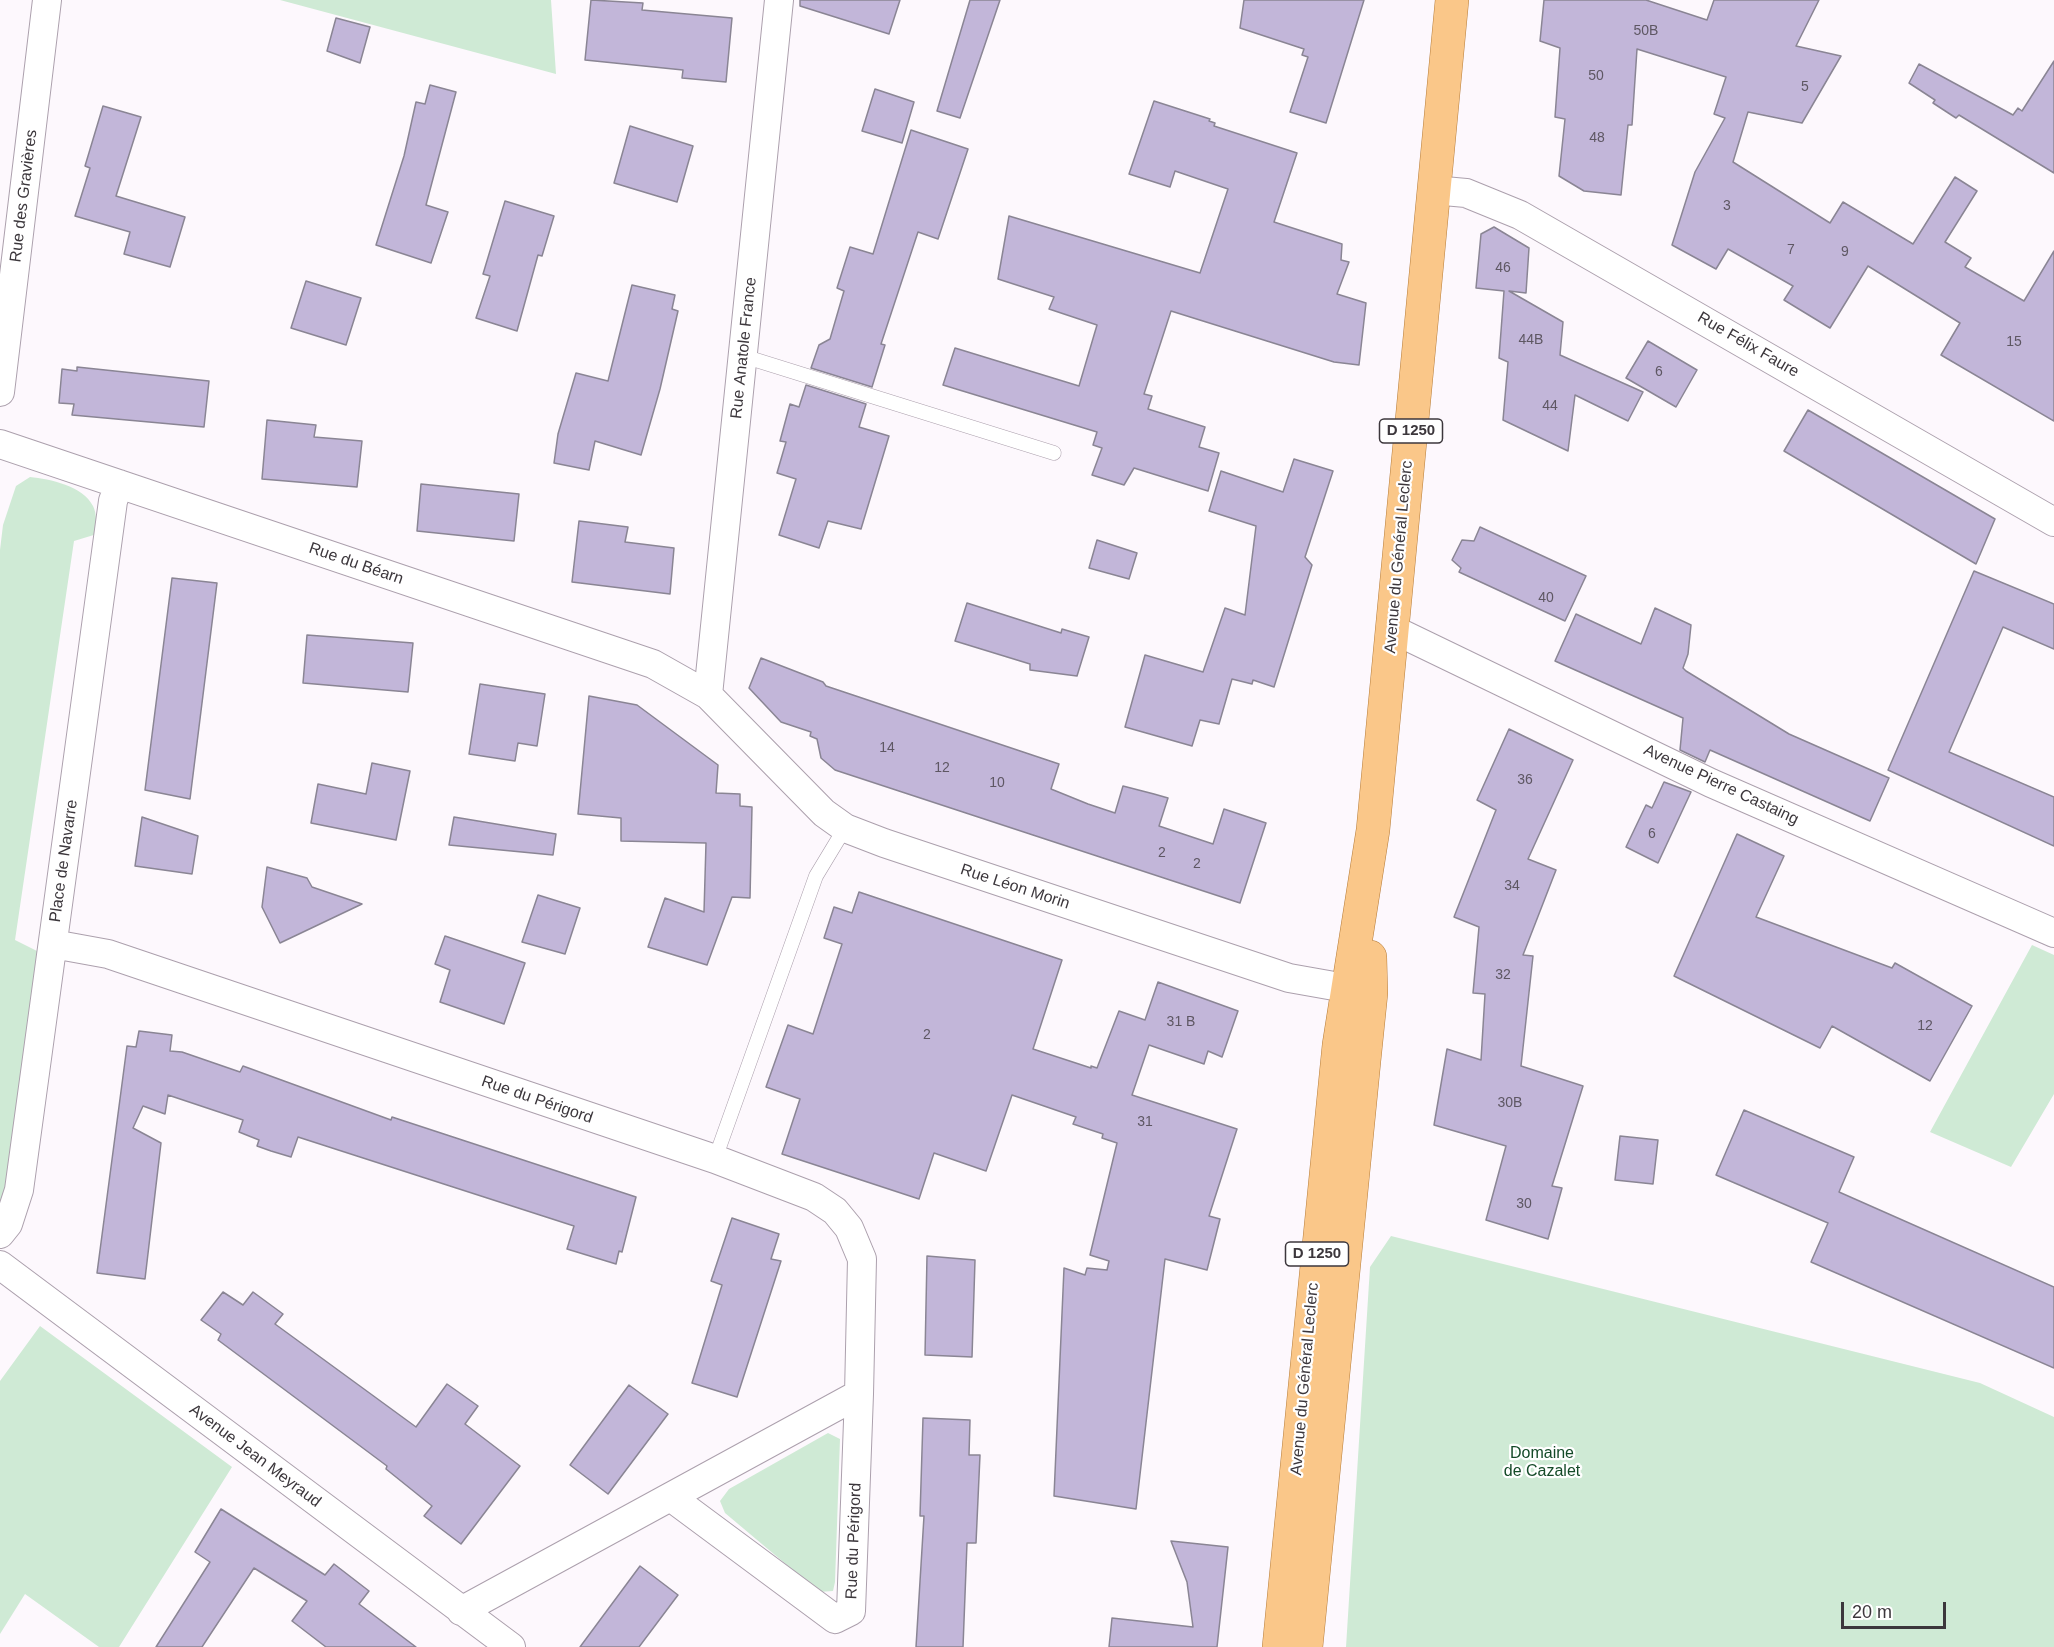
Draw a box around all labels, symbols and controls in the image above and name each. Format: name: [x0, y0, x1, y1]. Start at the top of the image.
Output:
house number: 50B: [1634, 23, 1658, 39]
house number: 50: [1588, 68, 1604, 84]
house number: 5: [1801, 79, 1809, 95]
street label: Rue des Gravières: [6, 129, 42, 263]
house number: 48: [1589, 130, 1605, 146]
house number: 3: [1723, 198, 1731, 214]
house number: 7: [1787, 242, 1795, 258]
house number: 9: [1841, 244, 1849, 260]
house number: 46: [1495, 260, 1511, 276]
street label: Rue Anatole France: [727, 276, 761, 420]
street label: Rue Félix Faure: [1694, 308, 1802, 382]
house number: 44B: [1519, 332, 1543, 348]
house number: 15: [2006, 334, 2022, 350]
house number: 6: [1655, 364, 1663, 380]
house number: 44: [1542, 398, 1558, 414]
road number: D 1250: [1380, 419, 1442, 443]
street label: Avenue du Général Leclerc: [1381, 460, 1417, 654]
street label: Rue du Béarn: [306, 539, 406, 589]
house number: 40: [1538, 590, 1554, 606]
house number: 14: [879, 740, 895, 756]
street label: Avenue Pierre Castaing: [1640, 741, 1802, 829]
house number: 12: [934, 760, 950, 776]
house number: 36: [1517, 772, 1533, 788]
house number: 10: [989, 775, 1005, 791]
street label: Place de Navarre: [46, 798, 82, 924]
house number: 6: [1648, 826, 1656, 842]
house number: 2: [1158, 845, 1166, 861]
house number: 2: [1193, 856, 1201, 872]
street label: Rue Léon Morin: [958, 860, 1072, 914]
house number: 34: [1504, 878, 1520, 894]
house number: 32: [1495, 967, 1511, 983]
house number: 31 B: [1167, 1014, 1195, 1030]
house number: 12: [1917, 1018, 1933, 1034]
house number: 2: [923, 1027, 931, 1043]
street label: Rue du Périgord: [479, 1072, 595, 1128]
house number: 30B: [1498, 1095, 1522, 1111]
house number: 31: [1137, 1114, 1153, 1130]
house number: 30: [1516, 1196, 1532, 1212]
road number: D 1250: [1286, 1242, 1348, 1266]
street label: Avenue du Général Leclerc: [1287, 1282, 1323, 1476]
street label: Avenue Jean Meyraud: [185, 1400, 325, 1512]
park label: Domaine de Cazalet: [1504, 1444, 1580, 1482]
street label: Rue du Périgord: [842, 1482, 866, 1600]
scale bar: [1844, 1590, 1949, 1628]
text: 20 m: [1852, 1602, 1892, 1622]

